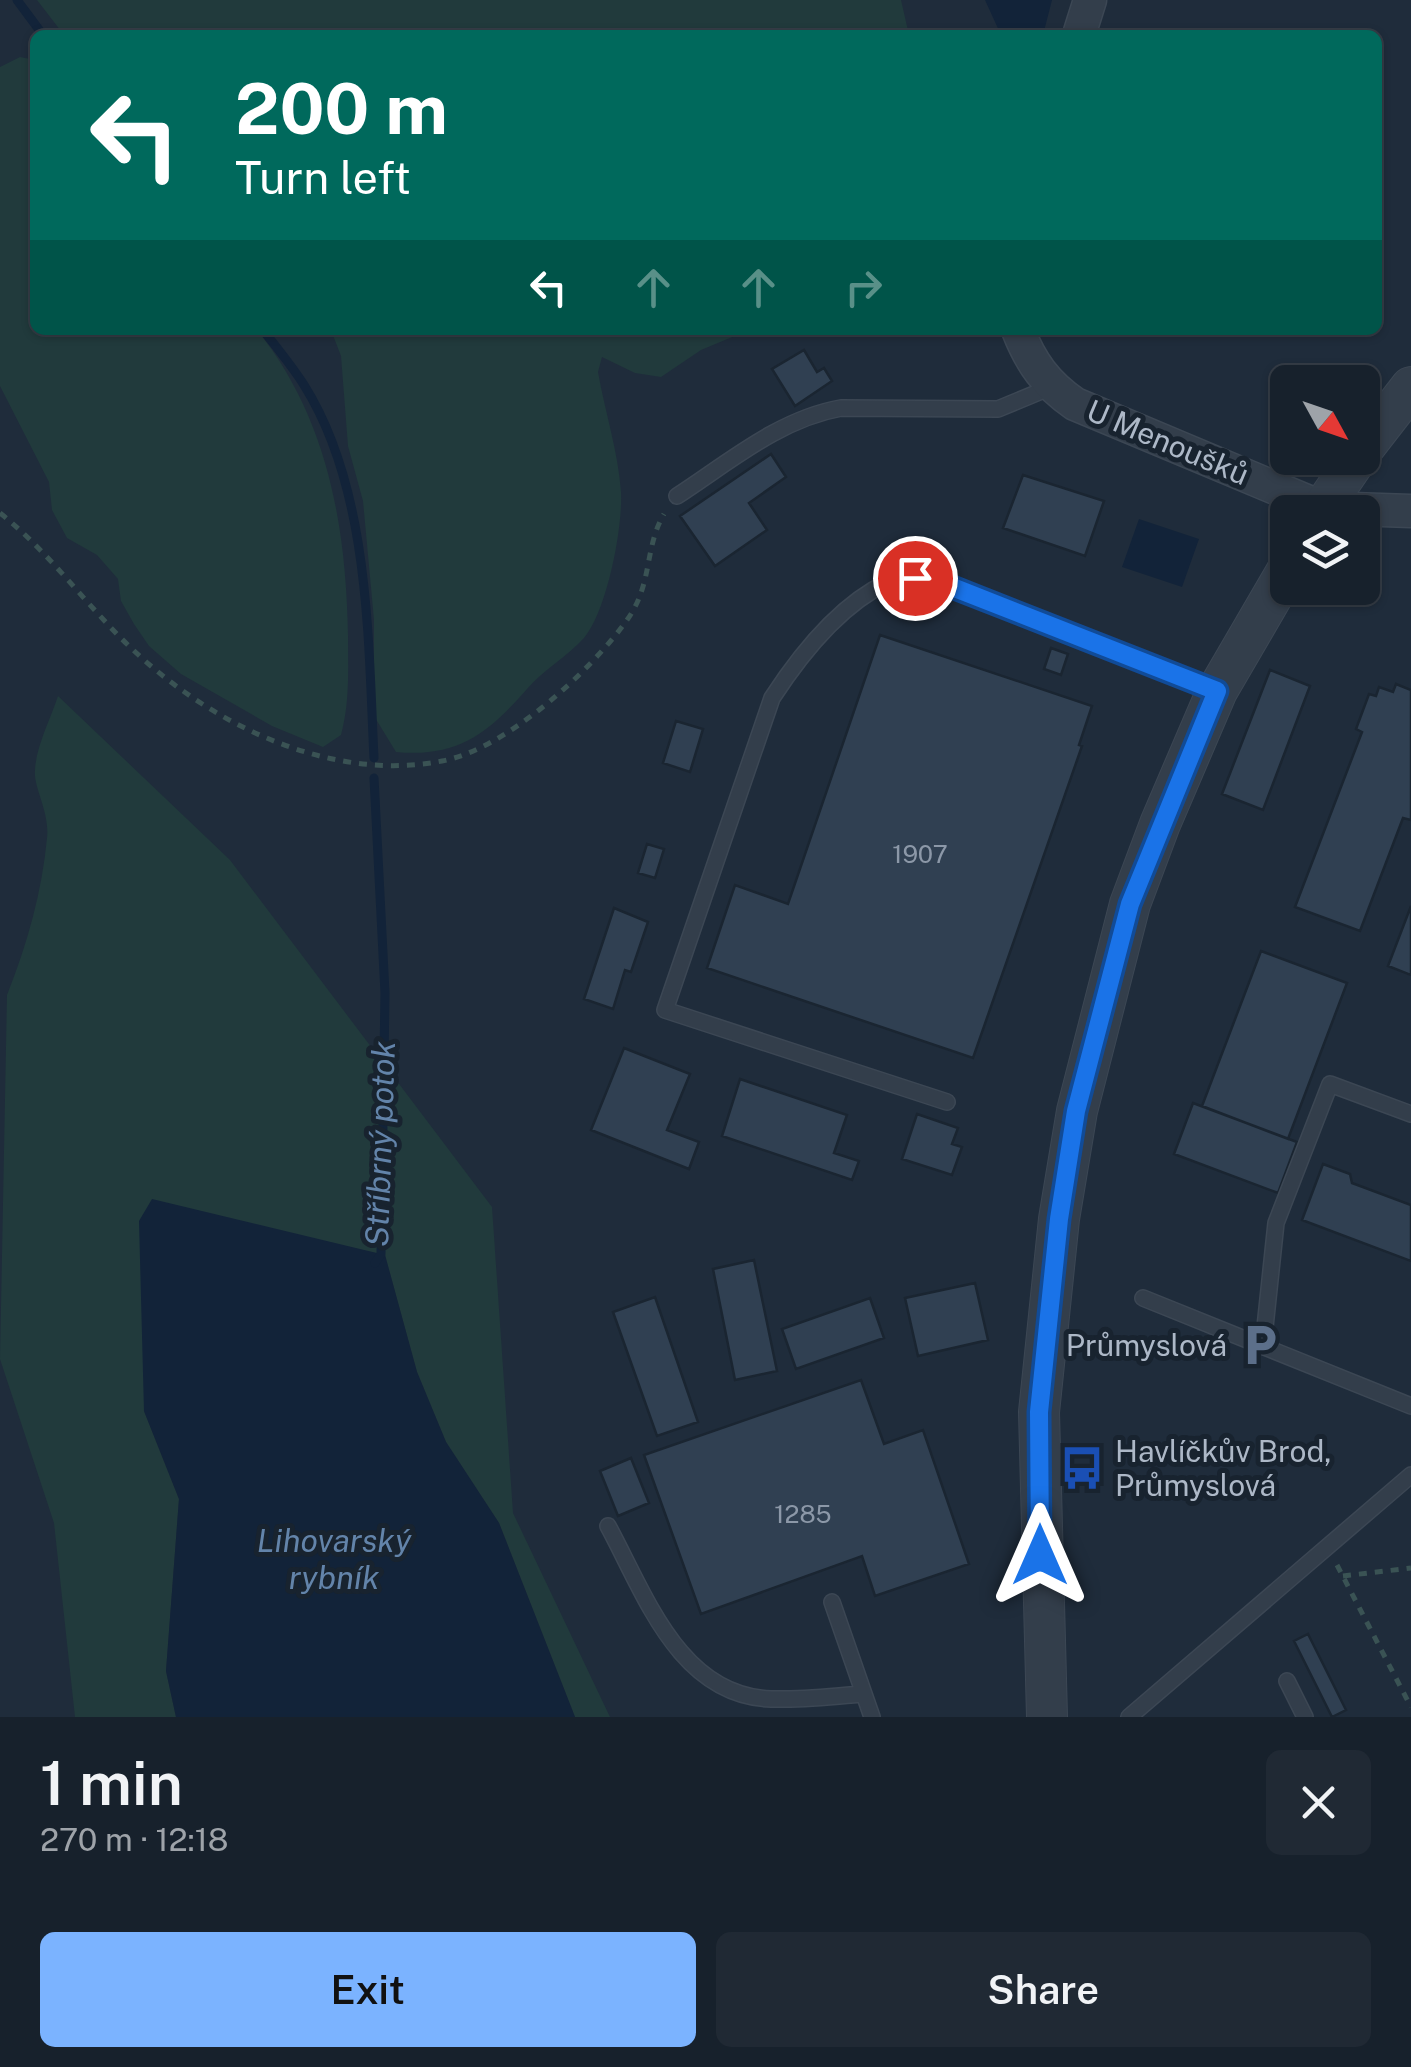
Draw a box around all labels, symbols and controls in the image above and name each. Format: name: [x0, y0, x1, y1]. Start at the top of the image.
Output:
text: 200 m: [235, 67, 448, 150]
icon: left: [70, 70, 200, 200]
text: Turn left: [235, 151, 411, 204]
icon: left: [521, 260, 576, 315]
icon: ahead: [626, 260, 681, 315]
icon: ahead: [731, 260, 786, 315]
icon: right: [836, 260, 891, 315]
north arrow: [1270, 365, 1380, 475]
map controls: [1270, 365, 1380, 605]
street label: U Menoušků: [1082, 392, 1254, 492]
button: layers: [1270, 495, 1380, 605]
pin: [873, 536, 958, 621]
icon: arrive: [888, 551, 943, 606]
house number: 1907: [892, 839, 948, 869]
water label: Stříbrný potok: [358, 1040, 402, 1247]
parking icon: Průmyslová: [1236, 1321, 1284, 1369]
place label: Průmyslová: [1066, 1327, 1227, 1363]
place label: Havlíčkův Brod, Průmyslová: [1115, 1433, 1332, 1503]
bus stop icon: Havlíčkův Brod, Průmyslová: [1058, 1444, 1106, 1492]
house number: 1285: [774, 1499, 832, 1529]
position arrow: [988, 1503, 1092, 1607]
water label: Lihovarský rybník: [257, 1522, 412, 1596]
text: 1 min: [40, 1748, 183, 1819]
button: close: [1266, 1750, 1371, 1855]
text: 270 m · 12:18: [40, 1821, 228, 1858]
button: Exit: [40, 1932, 696, 2047]
button: Share: [716, 1932, 1371, 2047]

